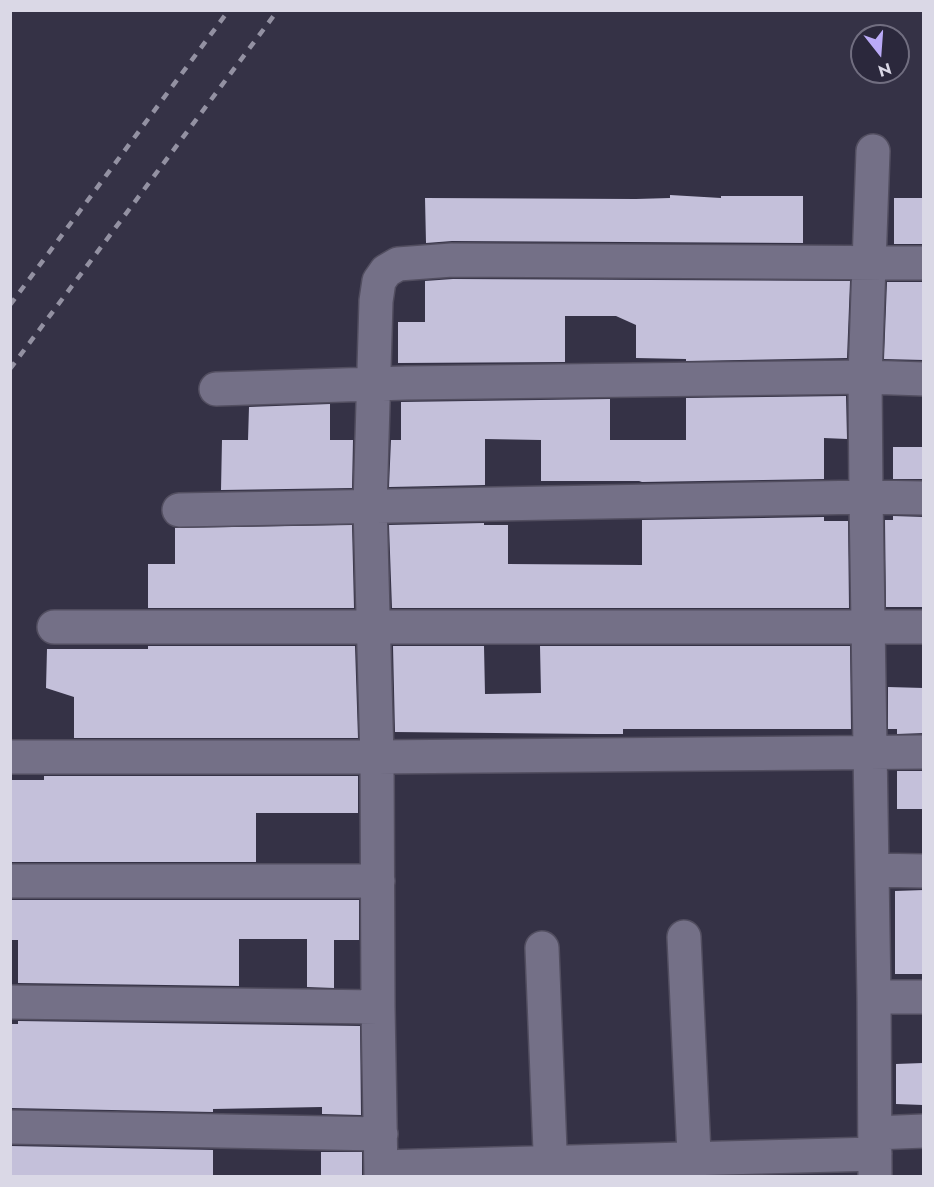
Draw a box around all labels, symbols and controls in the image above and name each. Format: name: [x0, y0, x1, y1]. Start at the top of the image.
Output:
north arrow: [850, 24, 910, 84]
text: N: [875, 57, 894, 83]

